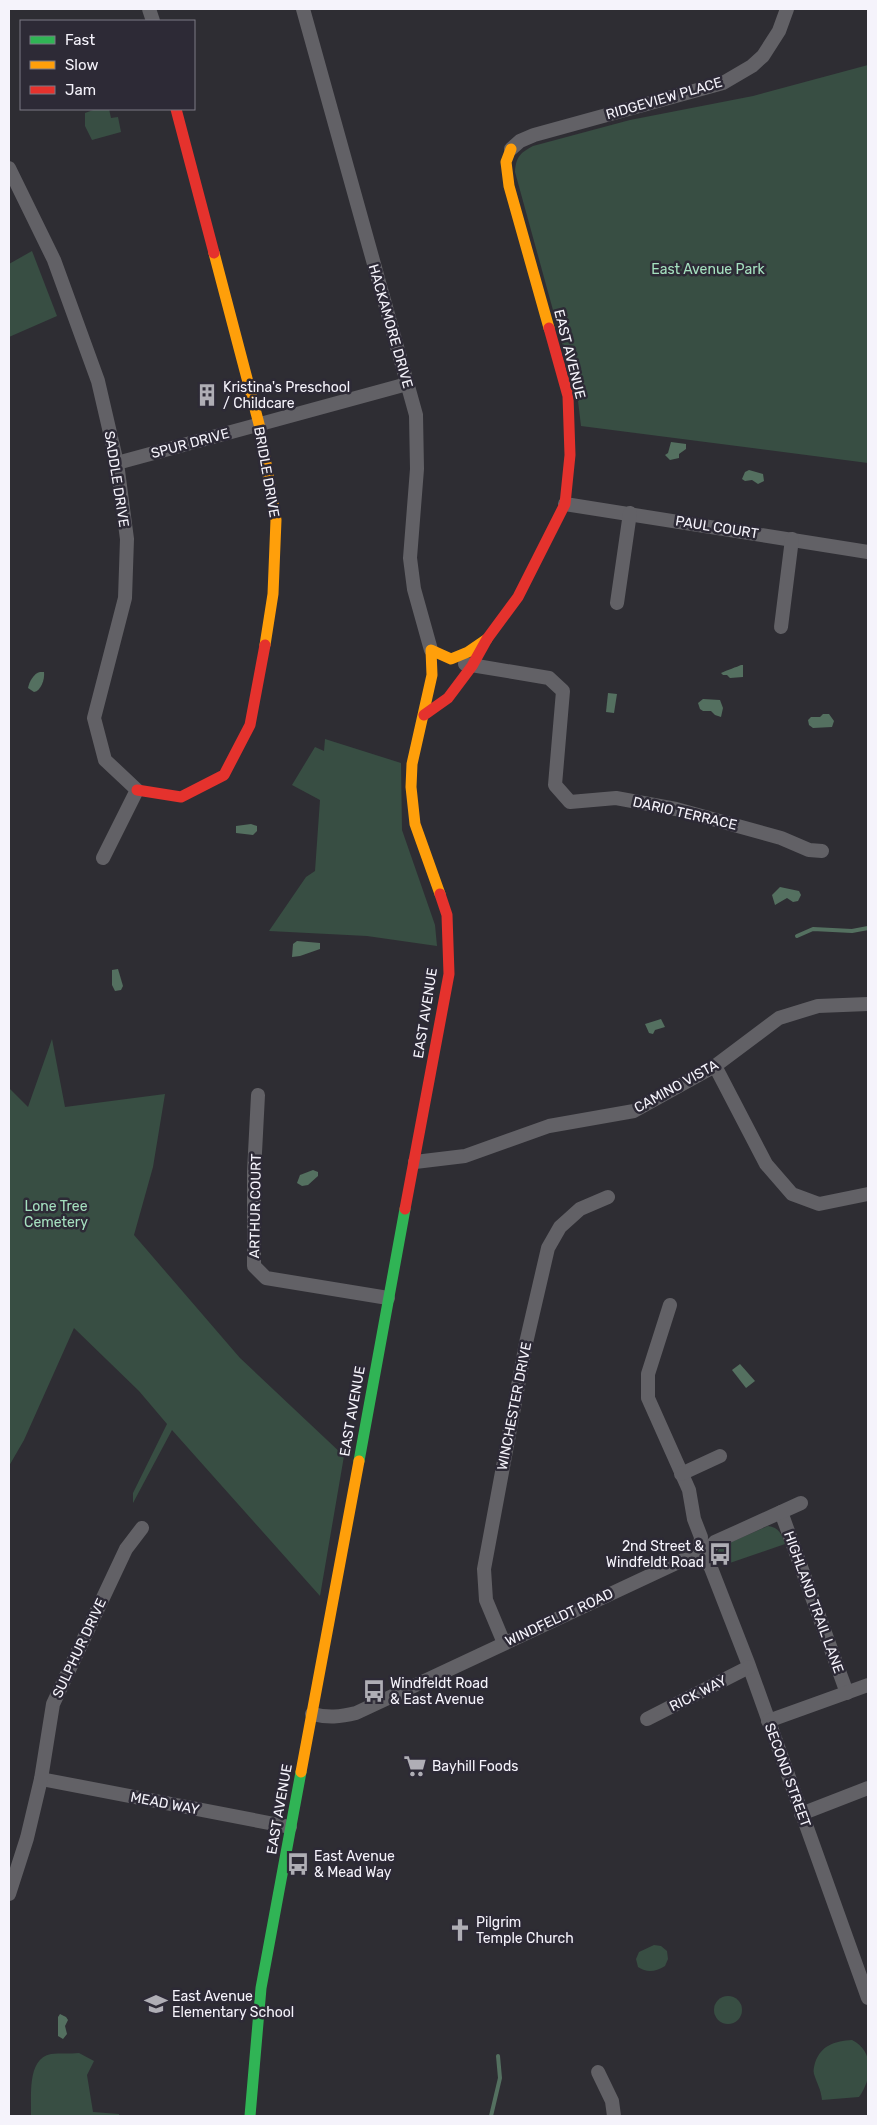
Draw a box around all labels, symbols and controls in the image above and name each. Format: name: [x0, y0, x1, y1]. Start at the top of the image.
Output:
legend: [20, 20, 195, 110]
text: Fast: [65, 31, 95, 49]
text: Slow: [65, 56, 98, 74]
street label: RIDGEVIEW PLACE: [604, 74, 724, 123]
text: Jam: [65, 81, 96, 99]
park label: East Avenue Park: [651, 261, 766, 278]
street label: HACKAMORE DRIVE: [365, 262, 416, 390]
street label: EAST AVENUE: [550, 308, 589, 401]
place label: Kristina's Preschool / Childcare: [223, 379, 350, 412]
building icon: Kristina's Preschool / Childcare: [194, 382, 220, 408]
street label: SPUR DRIVE: [149, 425, 231, 462]
street label: BRIDLE DRIVE: [250, 425, 283, 519]
street label: SADDLE DRIVE: [100, 430, 133, 528]
street label: PAUL COURT: [674, 513, 760, 542]
street label: DARIO TERRACE: [631, 793, 739, 834]
street label: EAST AVENUE: [410, 967, 441, 1060]
street label: CAMINO VISTA: [631, 1056, 722, 1117]
street label: ARTHUR COURT: [246, 1154, 265, 1259]
park label: Lone Tree Cemetery: [24, 1198, 88, 1231]
street label: WINCHESTER DRIVE: [494, 1340, 535, 1472]
street label: EAST AVENUE: [336, 1365, 369, 1458]
street label: HIGHLAND TRAIL LANE: [780, 1529, 847, 1676]
place label: 2nd Street & Windfeldt Road: [606, 1538, 704, 1571]
bus stop icon: 2nd Street & Windfeldt Road: [707, 1541, 733, 1567]
street label: WINDFELDT ROAD: [503, 1585, 616, 1650]
street label: SULPHUR DRIVE: [49, 1596, 110, 1701]
street label: RICK WAY: [667, 1672, 730, 1715]
place label: Windfeldt Road & East Avenue: [390, 1675, 488, 1708]
bus stop icon: Windfeldt Road & East Avenue: [361, 1678, 387, 1704]
street label: SECOND STREET: [761, 1721, 814, 1830]
supermarket icon: Bayhill Foods: [402, 1753, 428, 1779]
place label: Bayhill Foods: [432, 1758, 518, 1775]
street label: EAST AVENUE: [263, 1763, 296, 1856]
street label: MEAD WAY: [129, 1788, 201, 1819]
place label: East Avenue & Mead Way: [314, 1848, 395, 1881]
bus stop icon: East Avenue & Mead Way: [285, 1851, 311, 1877]
place label: Pilgrim Temple Church: [476, 1914, 574, 1947]
church icon: Pilgrim Temple Church: [447, 1917, 473, 1943]
place label: East Avenue Elementary School: [172, 1988, 294, 2021]
school or university icon: East Avenue Elementary School: [143, 1991, 169, 2017]

